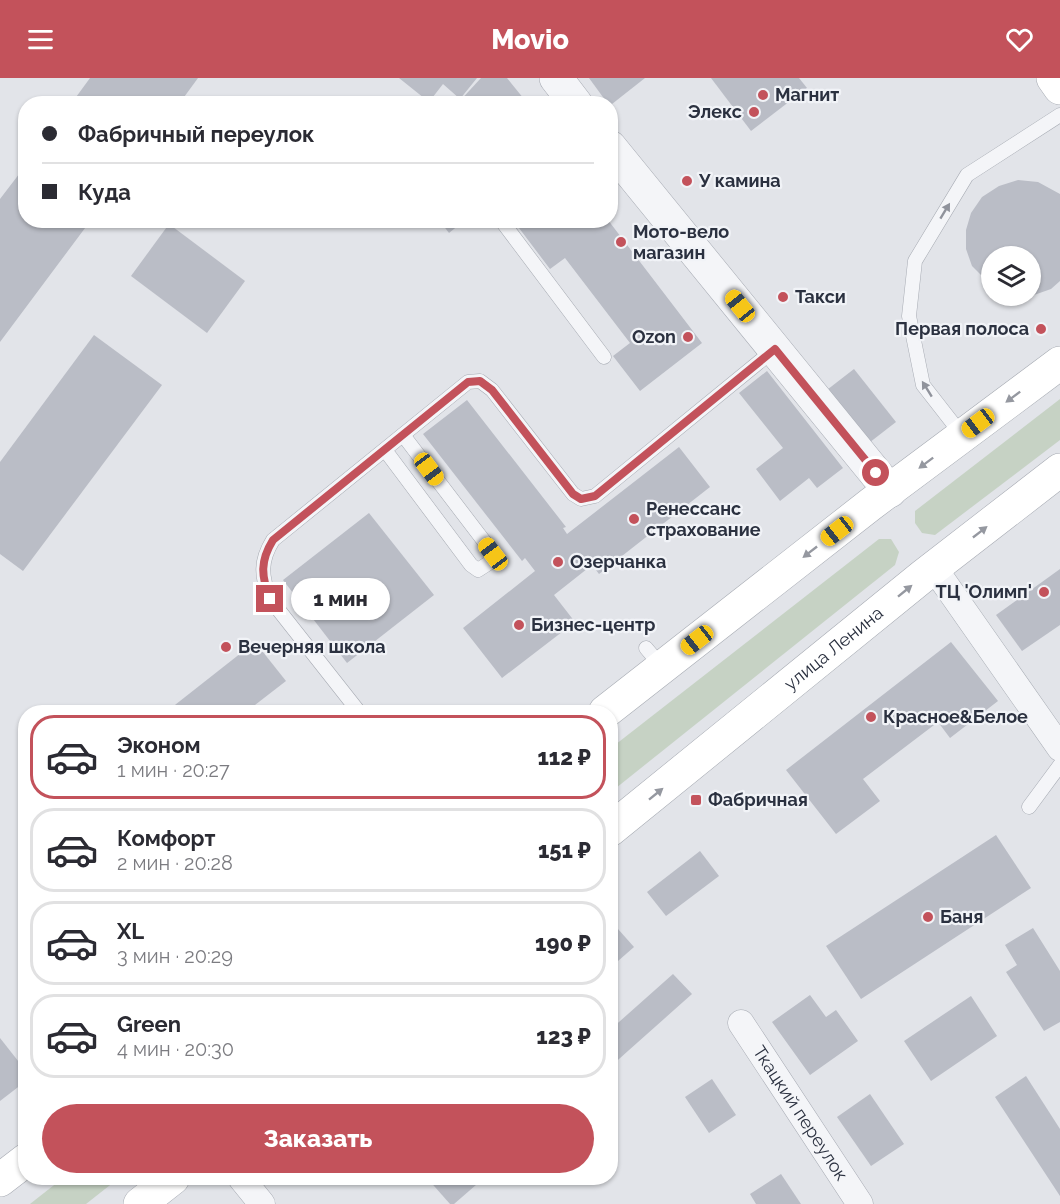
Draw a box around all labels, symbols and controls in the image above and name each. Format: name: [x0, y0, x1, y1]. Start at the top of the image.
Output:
icon: menu: [24, 23, 57, 56]
icon: heart: [1003, 23, 1036, 56]
text: Movio: [491, 24, 569, 55]
place label: Магнит: [775, 84, 839, 105]
marker: Магнит: [756, 88, 770, 102]
place label: Элекс: [688, 101, 742, 122]
marker: Элекс: [747, 105, 761, 119]
text: Фабричный переулок: [78, 121, 315, 147]
place label: У камина: [698, 170, 781, 191]
marker: У камина: [680, 174, 694, 188]
text: Куда: [78, 179, 131, 205]
one-way arrow: [940, 203, 951, 219]
place label: Мото-вело магазин: [633, 221, 729, 263]
marker: Мото-вело магазин: [614, 235, 628, 249]
map controls: [981, 246, 1041, 306]
button: layers: [981, 246, 1041, 306]
car: [722, 286, 758, 326]
place label: Такси: [795, 286, 846, 307]
marker: Такси: [776, 290, 790, 304]
place label: Первая полоса: [895, 318, 1029, 339]
marker: Первая полоса: [1034, 322, 1048, 336]
place label: Ozon: [632, 326, 676, 347]
marker: Ozon: [681, 330, 695, 344]
one-way arrow: [922, 380, 933, 397]
one-way arrow: [1005, 391, 1021, 404]
car: [958, 405, 998, 441]
car: [411, 449, 447, 489]
one-way arrow: [918, 457, 934, 469]
route start: [862, 459, 889, 486]
place label: Ренессанс страхование: [646, 498, 761, 540]
marker: Ренессанс страхование: [627, 512, 641, 526]
car: [817, 513, 857, 549]
one-way arrow: [973, 526, 988, 538]
car: [475, 534, 511, 574]
one-way arrow: [802, 546, 818, 558]
place label: Озерчанка: [570, 551, 666, 572]
marker: Озерчанка: [551, 555, 565, 569]
callout: 1 мин: [291, 578, 390, 620]
place label: ТЦ 'Олимп': [936, 581, 1032, 602]
one-way arrow: [897, 584, 913, 597]
route end: [256, 585, 283, 612]
marker: ТЦ 'Олимп': [1037, 585, 1051, 599]
text: 1 мин: [313, 587, 368, 611]
street label: улица Ленина: [780, 602, 887, 694]
place label: Бизнес-центр: [531, 614, 655, 635]
marker: Бизнес-центр: [512, 618, 526, 632]
car: [677, 622, 717, 658]
place label: Вечерняя школа: [238, 636, 386, 657]
marker: Вечерняя школа: [219, 640, 233, 654]
place label: Красное&Белое: [883, 706, 1028, 727]
marker: Красное&Белое: [864, 710, 878, 724]
icon: car: [45, 730, 99, 784]
text: Эконом: [117, 732, 201, 758]
text: 112 ₽: [537, 744, 591, 770]
text: 1 мин · 20:27: [117, 758, 230, 782]
one-way arrow: [648, 787, 664, 800]
place label: Фабричная: [708, 789, 808, 810]
marker: Фабричная: [689, 793, 703, 807]
icon: car: [45, 823, 99, 877]
text: Комфорт: [117, 825, 215, 851]
text: 151 ₽: [538, 837, 591, 863]
text: 2 мин · 20:28: [117, 851, 233, 875]
place label: Баня: [940, 906, 983, 927]
marker: Баня: [921, 910, 935, 924]
icon: car: [45, 916, 99, 970]
text: XL: [117, 918, 144, 944]
text: 190 ₽: [535, 930, 591, 956]
text: 3 мин · 20:29: [117, 944, 233, 968]
icon: car: [45, 1009, 99, 1063]
text: Green: [117, 1011, 181, 1037]
text: 123 ₽: [536, 1023, 591, 1049]
text: 4 мин · 20:30: [117, 1037, 234, 1061]
street label: Ткацкий переулок: [749, 1042, 853, 1184]
button: Заказать: [42, 1104, 594, 1173]

